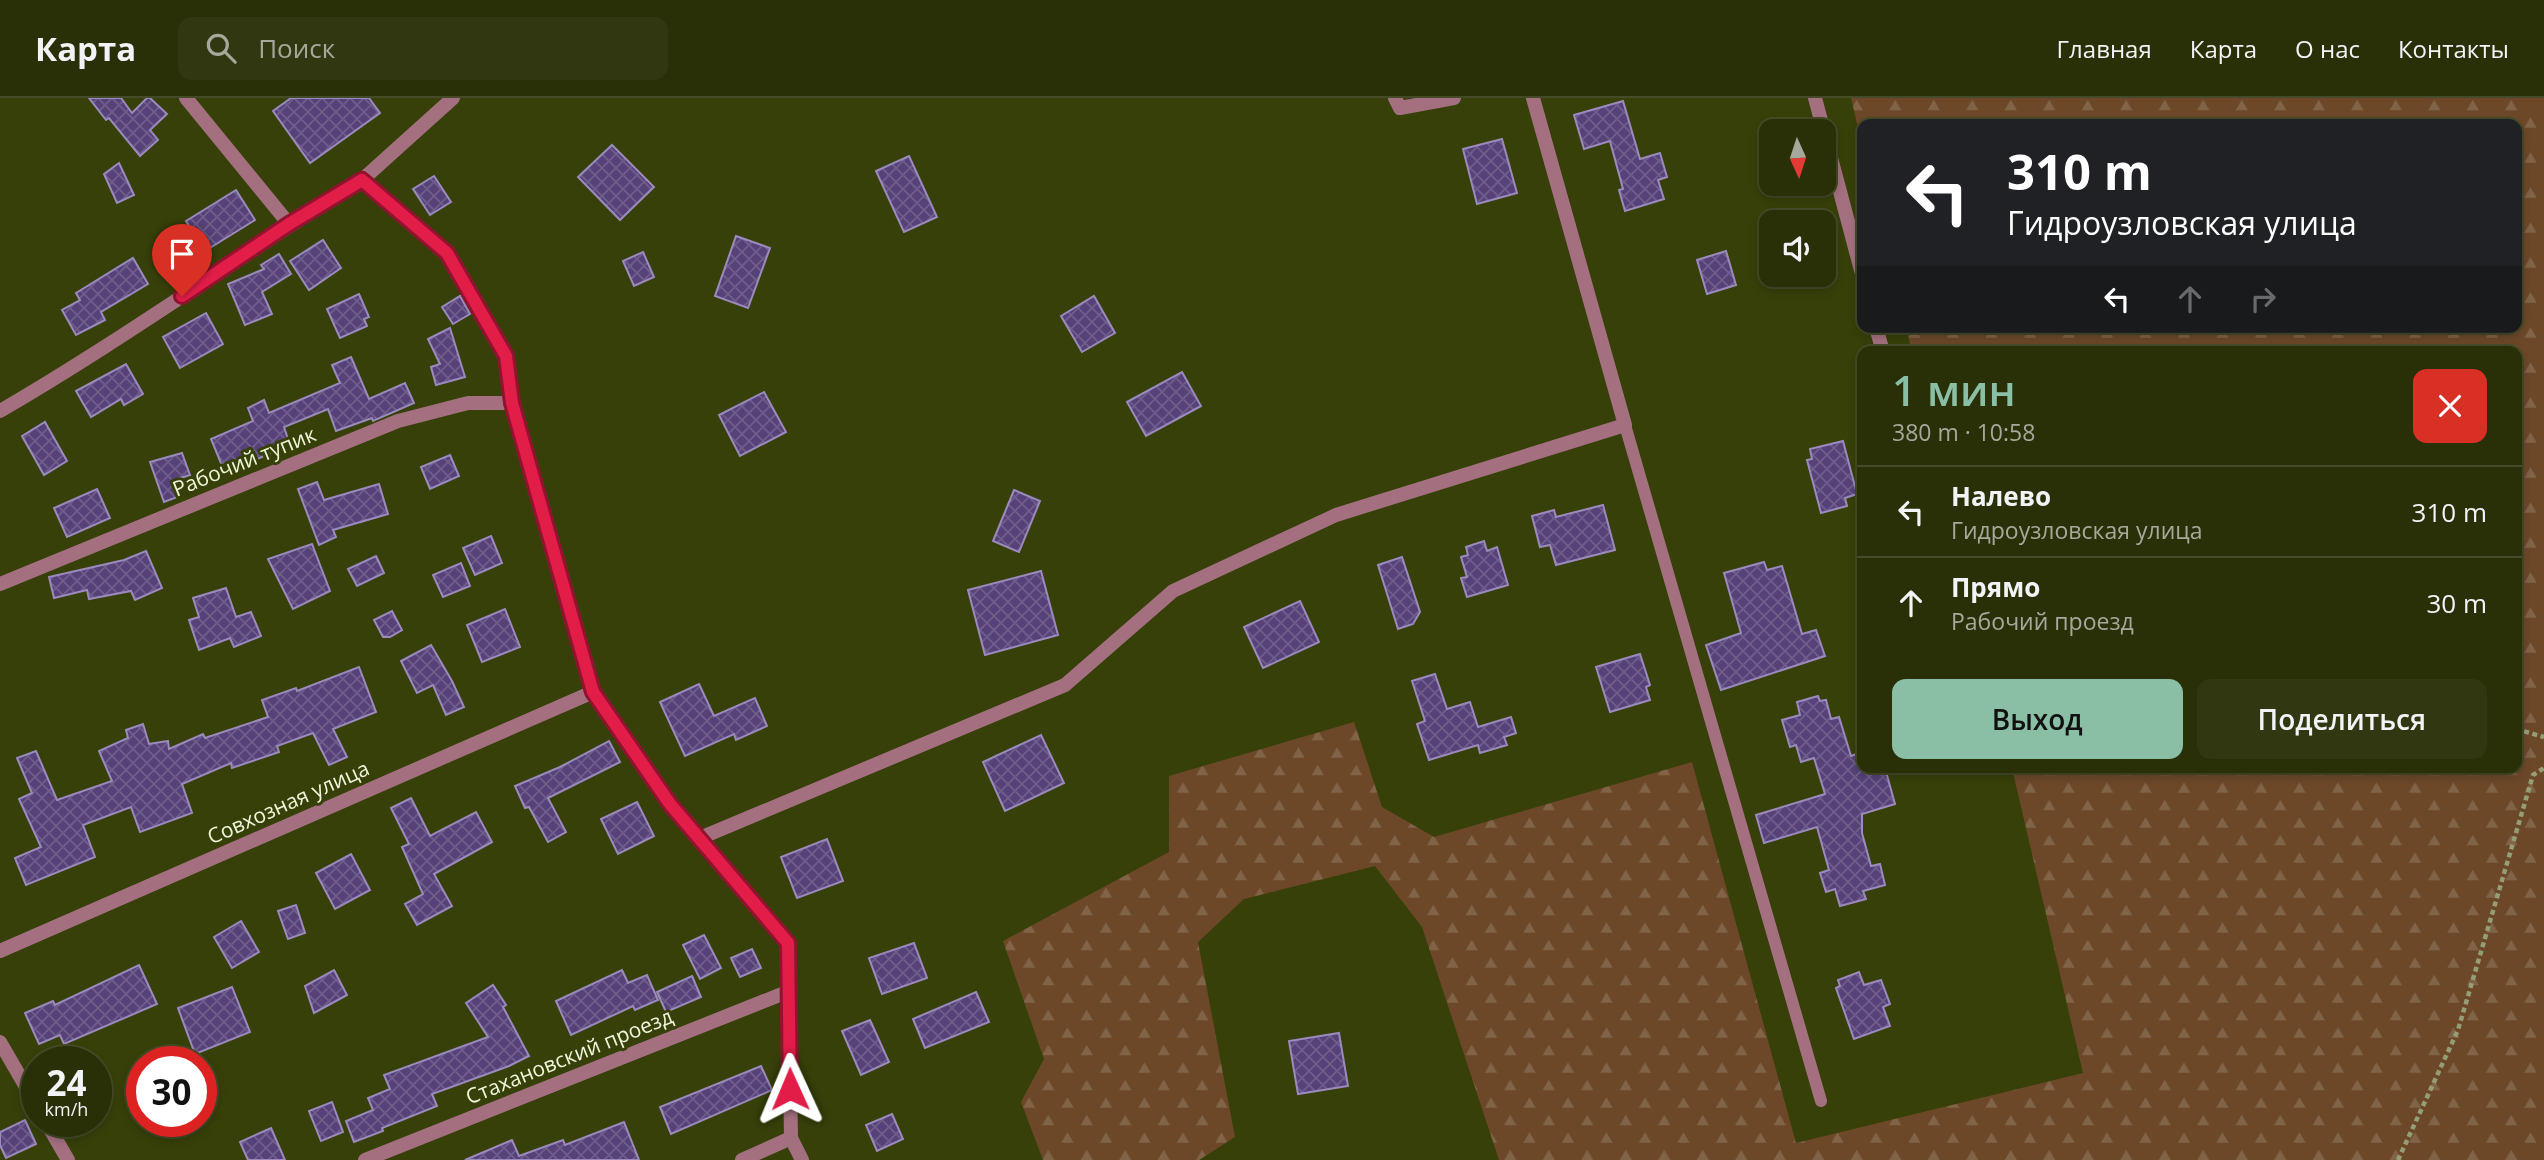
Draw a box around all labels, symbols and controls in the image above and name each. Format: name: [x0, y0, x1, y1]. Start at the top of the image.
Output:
search box: [178, 17, 668, 80]
text: Карта: [35, 26, 136, 71]
icon: search: [202, 29, 240, 67]
text: Поиск: [258, 30, 335, 66]
text: Главная: [2057, 32, 2152, 65]
text: Карта: [2190, 32, 2257, 65]
text: О нас: [2295, 32, 2360, 65]
text: Контакты: [2398, 32, 2509, 65]
north arrow: [1759, 119, 1836, 196]
map controls: [1759, 119, 1836, 287]
text: 310 m: [2007, 138, 2152, 204]
icon: left: [1892, 147, 1983, 238]
text: Гидроузловская улица: [2007, 201, 2357, 244]
button: sound: [1759, 210, 1836, 287]
pin: [152, 224, 212, 296]
icon: arrive: [163, 235, 201, 273]
icon: left: [2098, 280, 2136, 318]
icon: ahead: [2171, 280, 2209, 318]
icon: right: [2244, 280, 2282, 318]
text: 1 мин: [1892, 361, 2016, 418]
button: close: [2413, 369, 2487, 443]
text: 380 m · 10:58: [1892, 416, 2035, 448]
street label: Рабочий тупик: [168, 420, 320, 502]
text: Налево: [1951, 478, 2051, 514]
icon: left: [1892, 493, 1930, 531]
text: 310 m: [2412, 494, 2487, 530]
text: Гидроузловская улица: [1951, 514, 2202, 546]
text: Прямо: [1951, 569, 2040, 605]
icon: ahead: [1892, 584, 1930, 622]
text: 30 m: [2426, 585, 2487, 621]
text: Рабочий проезд: [1951, 605, 2134, 637]
button: Выход: [1892, 679, 2183, 759]
button: Поделиться: [2197, 679, 2487, 759]
street label: Совхозная улица: [203, 754, 373, 850]
street label: Стахановский проезд: [461, 1002, 677, 1110]
speed limit sign: 30: [126, 1046, 217, 1137]
position arrow: [753, 1052, 827, 1126]
text: 24: [46, 1059, 87, 1106]
text: km/h: [45, 1097, 88, 1121]

